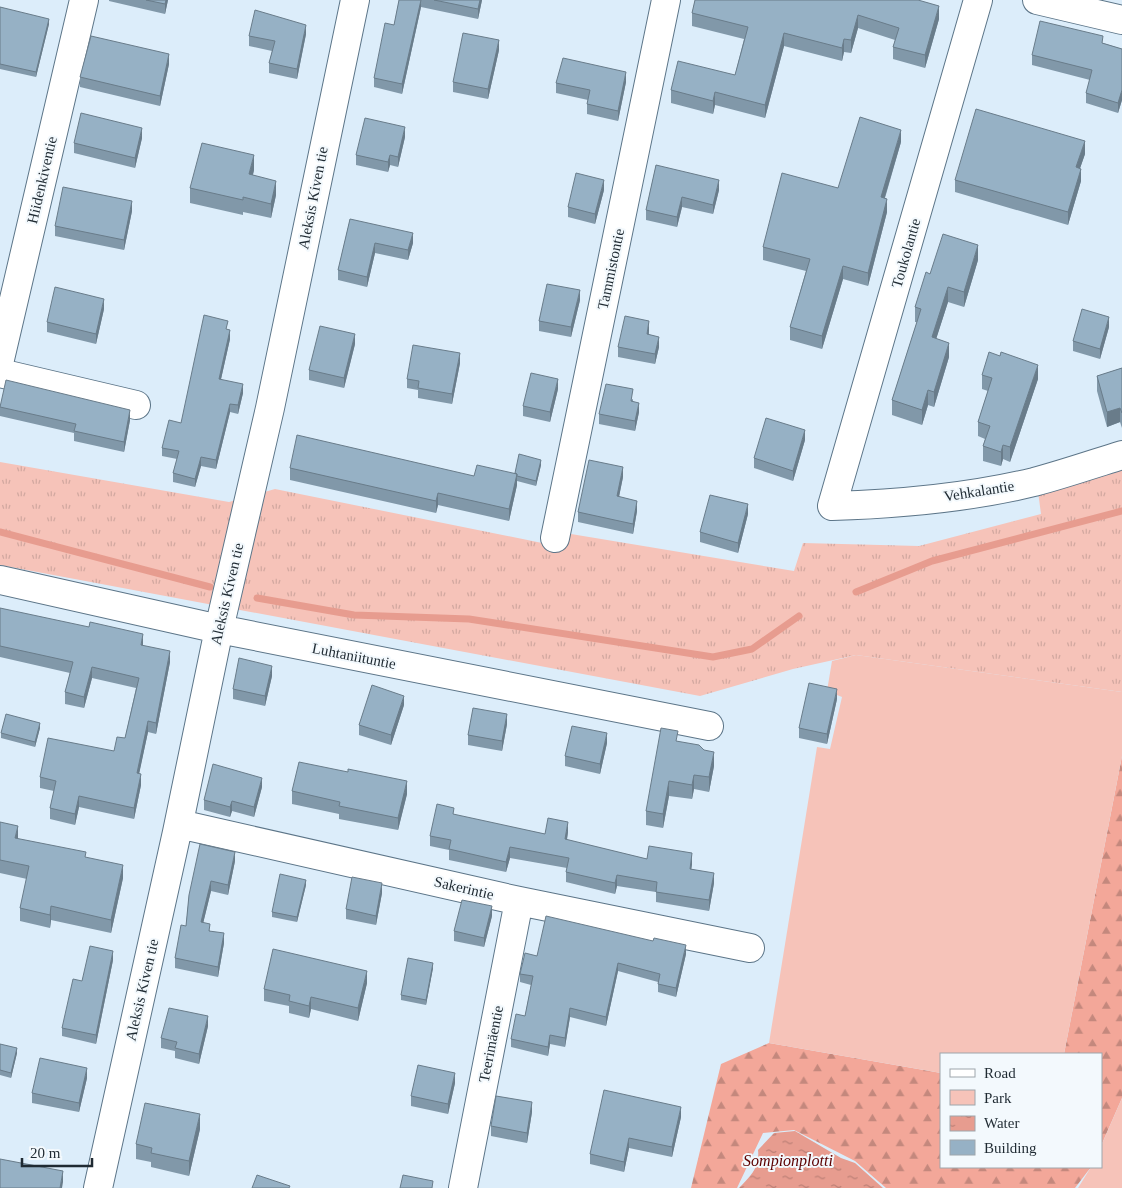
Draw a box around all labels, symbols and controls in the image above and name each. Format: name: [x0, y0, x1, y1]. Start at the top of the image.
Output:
street label: Hiidenkiventie: [24, 134, 60, 225]
street label: Aleksis Kiven tie: [295, 145, 331, 251]
street label: Toukolantie: [888, 216, 924, 290]
street label: Tammistontie: [595, 227, 627, 311]
street label: Vehkalantie: [943, 478, 1016, 504]
street label: Aleksis Kiven tie: [207, 541, 247, 647]
street label: Luhtaniituntie: [311, 640, 398, 672]
street label: Sakerintie: [433, 873, 496, 903]
street label: Aleksis Kiven tie: [122, 937, 162, 1043]
street label: Teerimäentie: [476, 1004, 506, 1084]
legend: [940, 1053, 1102, 1168]
text: Road: [984, 1065, 1016, 1081]
text: Park: [984, 1090, 1012, 1106]
text: Water: [984, 1115, 1019, 1131]
scale bar: [22, 1136, 92, 1168]
text: Building: [984, 1140, 1037, 1156]
text: 20 m: [30, 1145, 61, 1161]
water label: Sompionplotti: [743, 1152, 833, 1170]

